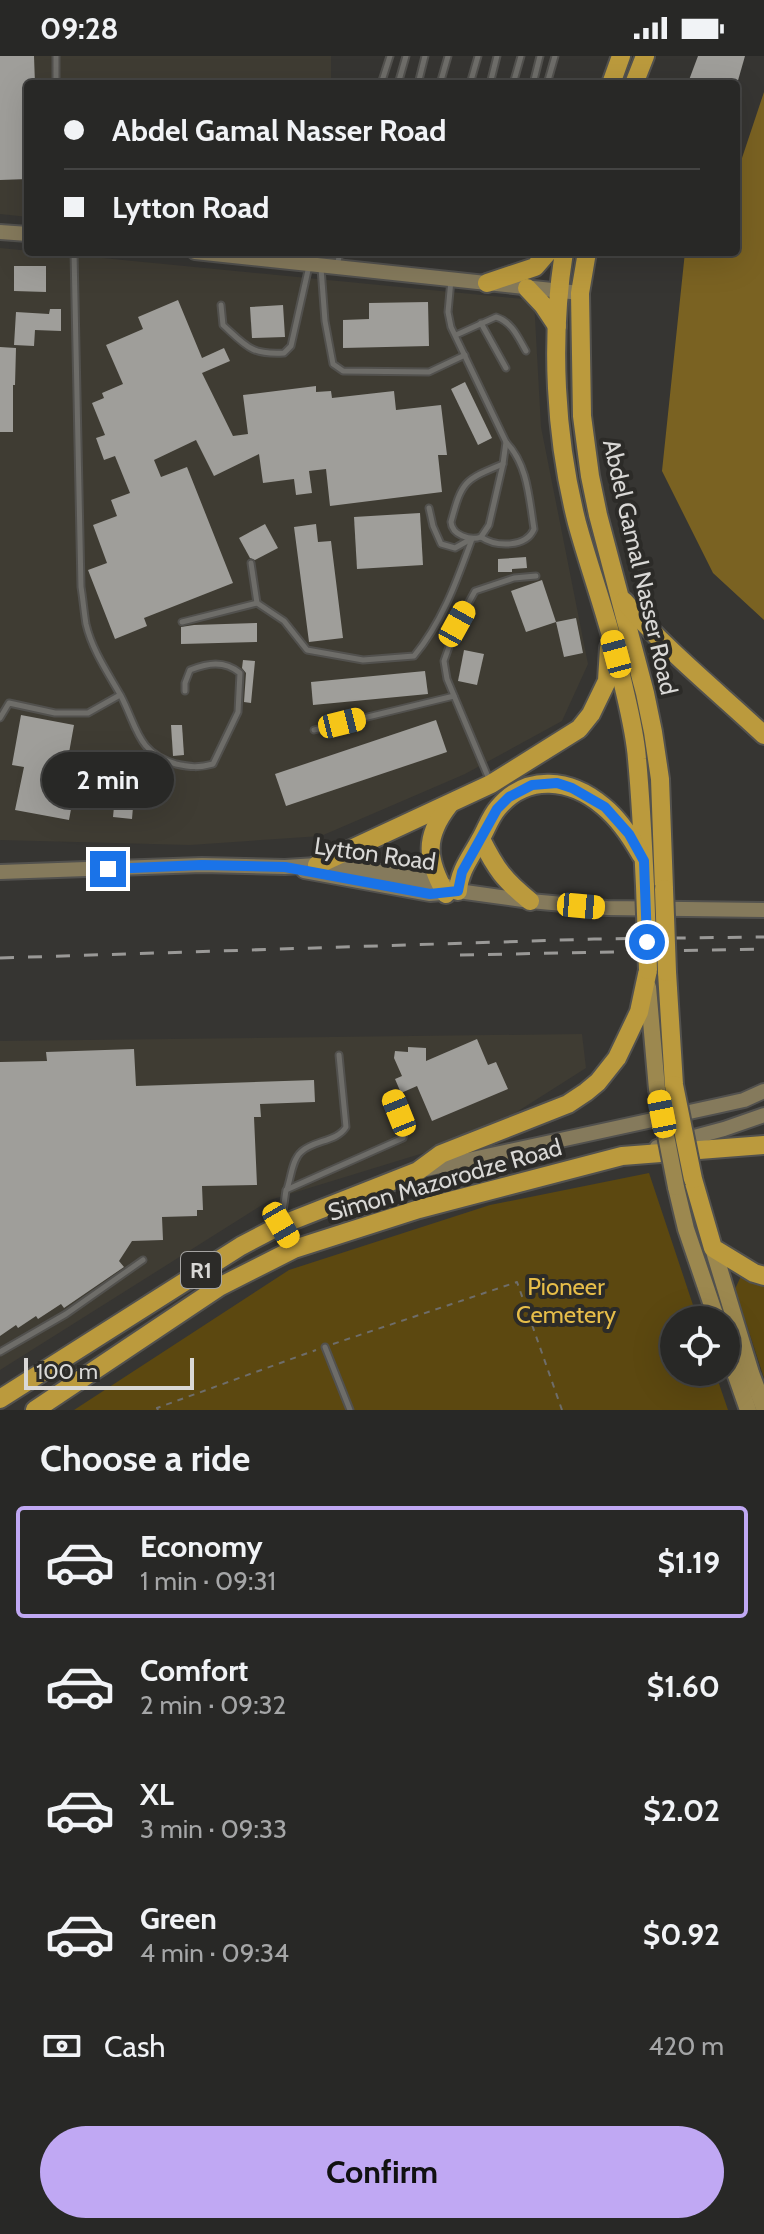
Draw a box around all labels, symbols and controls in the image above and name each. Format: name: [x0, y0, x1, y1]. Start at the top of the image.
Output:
text: 09:28: [40, 10, 119, 47]
text: Abdel Gamal Nasser Road: [112, 112, 446, 149]
text: Lytton Road: [112, 189, 270, 226]
street label: Abdel Gamal Nasser Road: [597, 436, 684, 698]
car: [435, 597, 479, 651]
car: [598, 628, 634, 680]
car: [316, 706, 368, 740]
callout: 2 min: [42, 753, 174, 809]
text: 2 min: [77, 764, 139, 796]
street label: Lytton Road: [312, 831, 438, 876]
route end: [90, 851, 126, 887]
car: [556, 892, 606, 920]
route start: [629, 924, 665, 960]
car: [379, 1086, 419, 1140]
car: [646, 1088, 678, 1140]
street label: Simon Mazorodze Road: [325, 1132, 565, 1227]
car: [259, 1198, 303, 1252]
road number: R1: [181, 1252, 221, 1288]
park label: Pioneer Cemetery: [516, 1272, 616, 1329]
map controls: [660, 1306, 740, 1386]
button: locate: [660, 1306, 740, 1386]
scale bar: [24, 1354, 194, 1390]
text: 100 m: [36, 1358, 98, 1385]
text: Choose a ride: [40, 1436, 250, 1480]
icon: car: [44, 1526, 116, 1598]
text: Economy: [140, 1528, 263, 1565]
text: $1.19: [657, 1544, 720, 1581]
text: 1 min · 09:31: [140, 1565, 276, 1597]
icon: car: [44, 1650, 116, 1722]
text: Comfort: [140, 1652, 248, 1689]
text: $1.60: [647, 1668, 720, 1705]
text: 2 min · 09:32: [140, 1689, 286, 1721]
icon: car: [44, 1774, 116, 1846]
text: XL: [140, 1776, 174, 1813]
text: $2.02: [643, 1792, 720, 1829]
text: 3 min · 09:33: [140, 1813, 287, 1845]
icon: car: [44, 1898, 116, 1970]
text: Green: [140, 1900, 217, 1937]
text: $0.92: [643, 1916, 720, 1953]
text: 4 min · 09:34: [140, 1937, 289, 1969]
icon: cash: [40, 2024, 84, 2068]
text: Cash: [104, 2028, 166, 2065]
text: 420 m: [649, 2030, 724, 2062]
button: Confirm: [40, 2126, 724, 2218]

